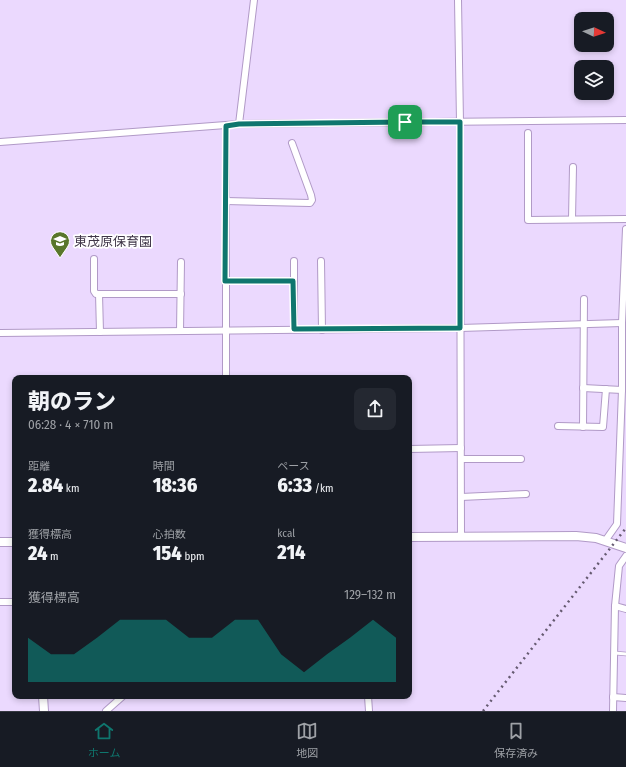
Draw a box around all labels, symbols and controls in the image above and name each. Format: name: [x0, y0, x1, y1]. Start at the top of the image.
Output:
north arrow: [574, 12, 614, 52]
map controls: [574, 12, 614, 100]
button: layers: [574, 60, 614, 100]
pin: [388, 105, 422, 139]
icon: arrive: [394, 111, 416, 133]
school or university icon: 東茂原保育園: [49, 230, 71, 258]
place label: 東茂原保育園: [74, 234, 152, 249]
text: 朝のラン: [28, 388, 116, 415]
button: share: [354, 388, 396, 430]
text: 06:28 · 4 × 710 m: [28, 417, 113, 432]
text: 距離: [28, 460, 50, 473]
text: 時間: [153, 460, 175, 473]
text: ペース: [277, 460, 310, 473]
text: 2.84: [28, 473, 63, 497]
text: 18:36: [153, 473, 197, 497]
text: 6:33: [277, 473, 312, 497]
text: km: [63, 482, 79, 495]
text: /km: [312, 482, 333, 495]
text: kcal: [277, 527, 295, 540]
text: 獲得標高: [28, 528, 72, 541]
text: 心拍数: [153, 528, 186, 541]
text: 214: [277, 540, 306, 564]
text: 24: [28, 541, 48, 565]
text: 154: [153, 541, 182, 565]
text: m: [48, 550, 59, 563]
text: bpm: [182, 550, 205, 563]
text: 129–132 m: [344, 587, 396, 602]
text: 獲得標高: [28, 590, 80, 605]
tab: ホーム: [88, 720, 121, 760]
tab: 地図: [296, 720, 318, 760]
tab: 保存済み: [494, 720, 538, 760]

